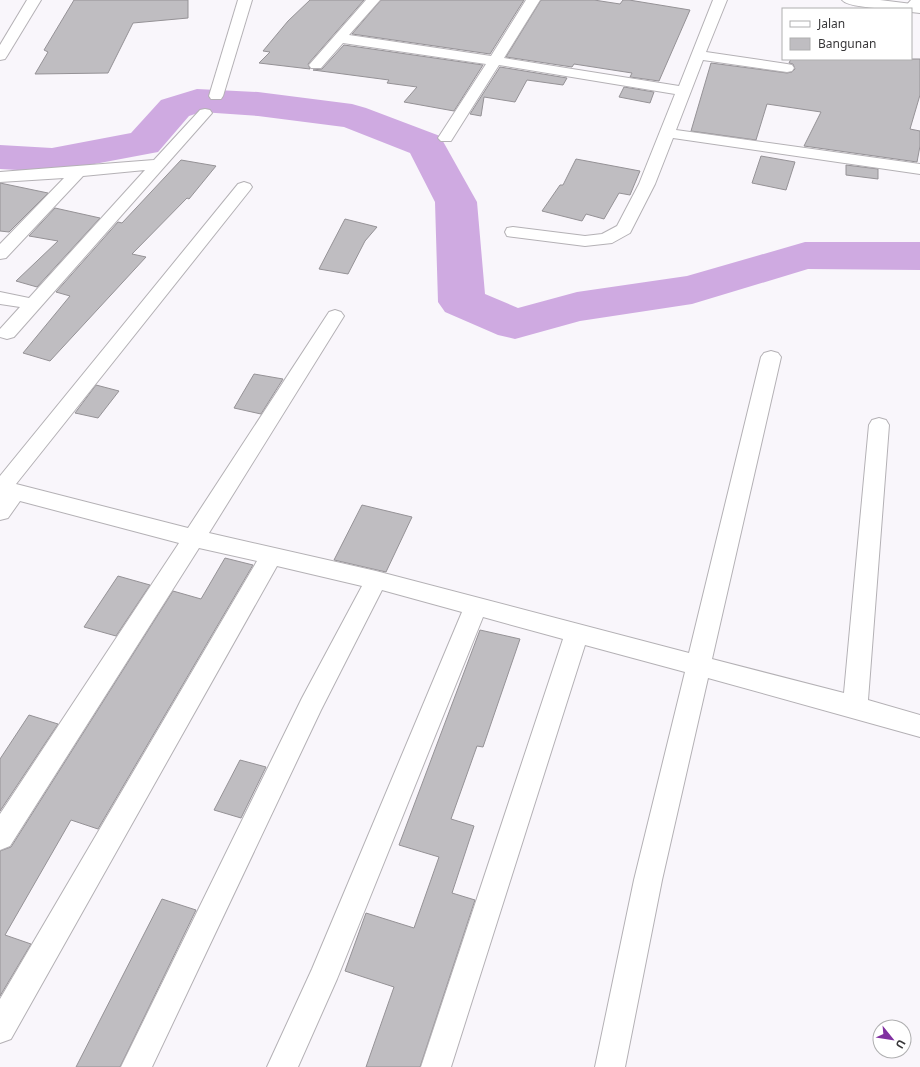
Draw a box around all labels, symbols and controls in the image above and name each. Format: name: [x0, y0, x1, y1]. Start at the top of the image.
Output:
legend: [782, 8, 912, 60]
text: Jalan: [817, 15, 845, 32]
text: Bangunan: [818, 35, 876, 52]
north arrow: [872, 1019, 912, 1059]
text: U: [893, 1037, 910, 1052]

